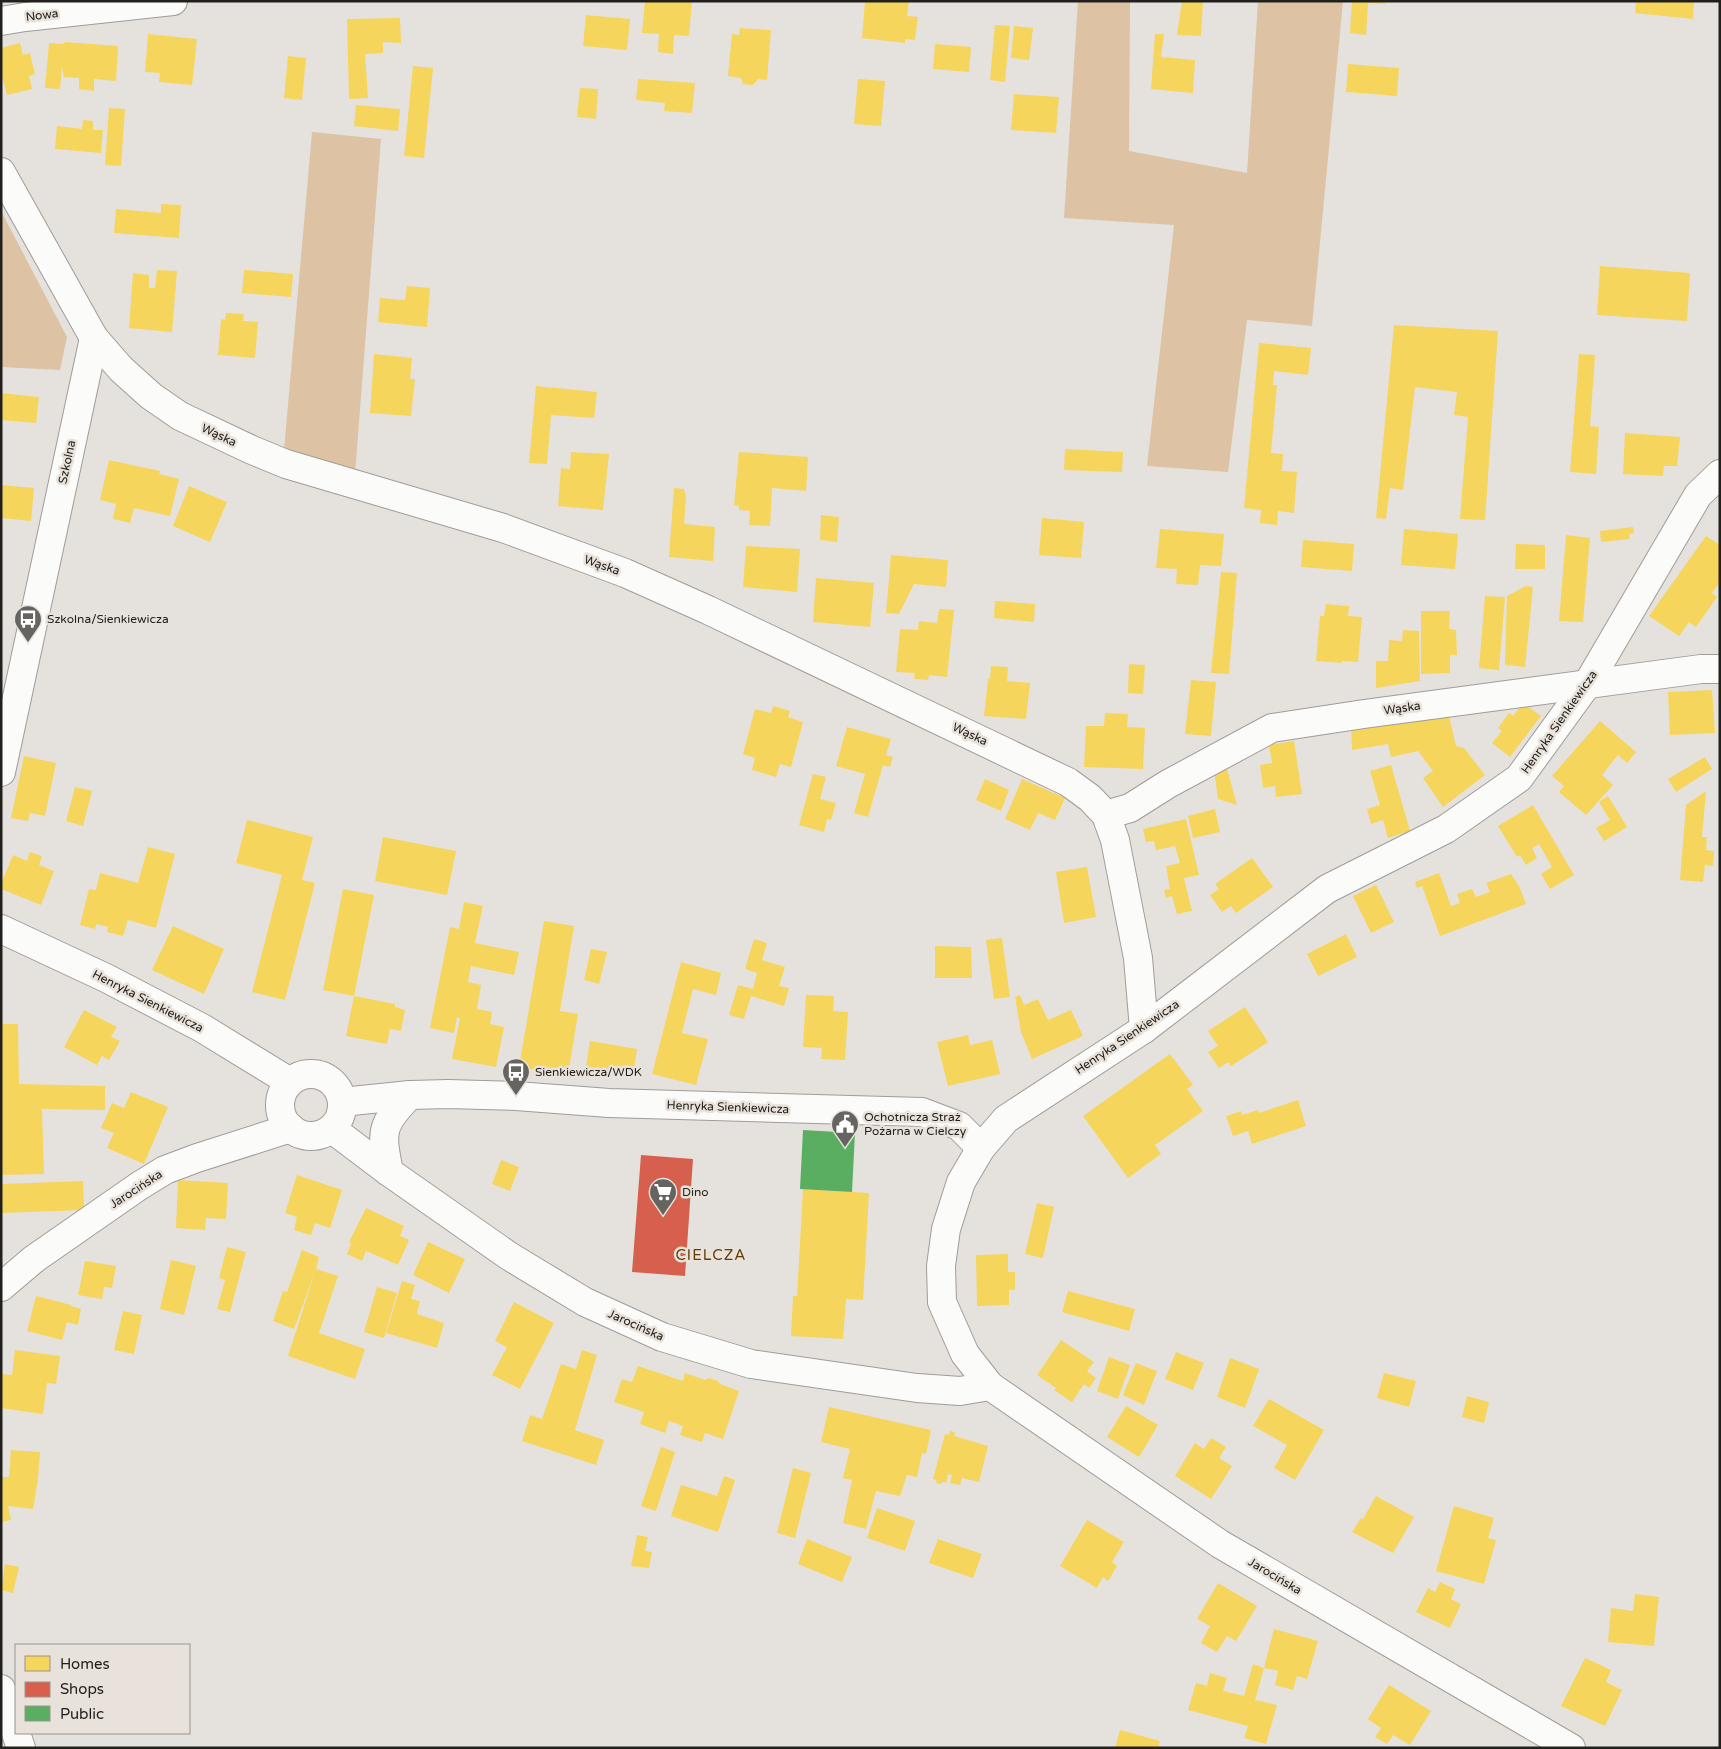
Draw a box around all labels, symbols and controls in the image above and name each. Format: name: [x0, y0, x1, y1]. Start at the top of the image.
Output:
street label: Nowa: [25, 6, 59, 24]
street label: Wąska: [199, 421, 239, 449]
street label: Szkolna: [56, 439, 78, 485]
street label: Wąska: [582, 552, 622, 578]
bus stop icon: Szkolna/Sienkiewicza: [13, 604, 43, 643]
place label: Szkolna/Sienkiewicza: [47, 612, 169, 626]
street label: Henryka Sienkiewicza: [1518, 668, 1600, 776]
street label: Wąska: [1383, 698, 1421, 718]
street label: Wąska: [950, 720, 990, 748]
street label: Henryka Sienkiewicza: [90, 967, 206, 1035]
street label: Henryka Sienkiewicza: [1072, 997, 1182, 1077]
bus stop icon: Sienkiewicza/WDK: [501, 1057, 531, 1096]
place label: Sienkiewicza/WDK: [535, 1065, 642, 1079]
street label: Henryka Sienkiewicza: [667, 1098, 789, 1116]
public building icon: Ochotnicza Straż Pożarna w Cielczy: [830, 1109, 860, 1148]
place label: Ochotnicza Straż Pożarna w Cielczy: [864, 1110, 967, 1138]
street label: Jarocińska: [107, 1167, 165, 1211]
supermarket icon: Dino: [648, 1177, 678, 1216]
place label: Dino: [682, 1185, 708, 1199]
district label: CIELCZA: [675, 1246, 747, 1264]
street label: Jarocińska: [606, 1306, 666, 1344]
street label: Jarocińska: [1246, 1555, 1304, 1597]
legend: [15, 1644, 190, 1734]
text: Homes: [60, 1655, 110, 1673]
text: Shops: [60, 1680, 104, 1698]
text: Public: [60, 1705, 104, 1723]

